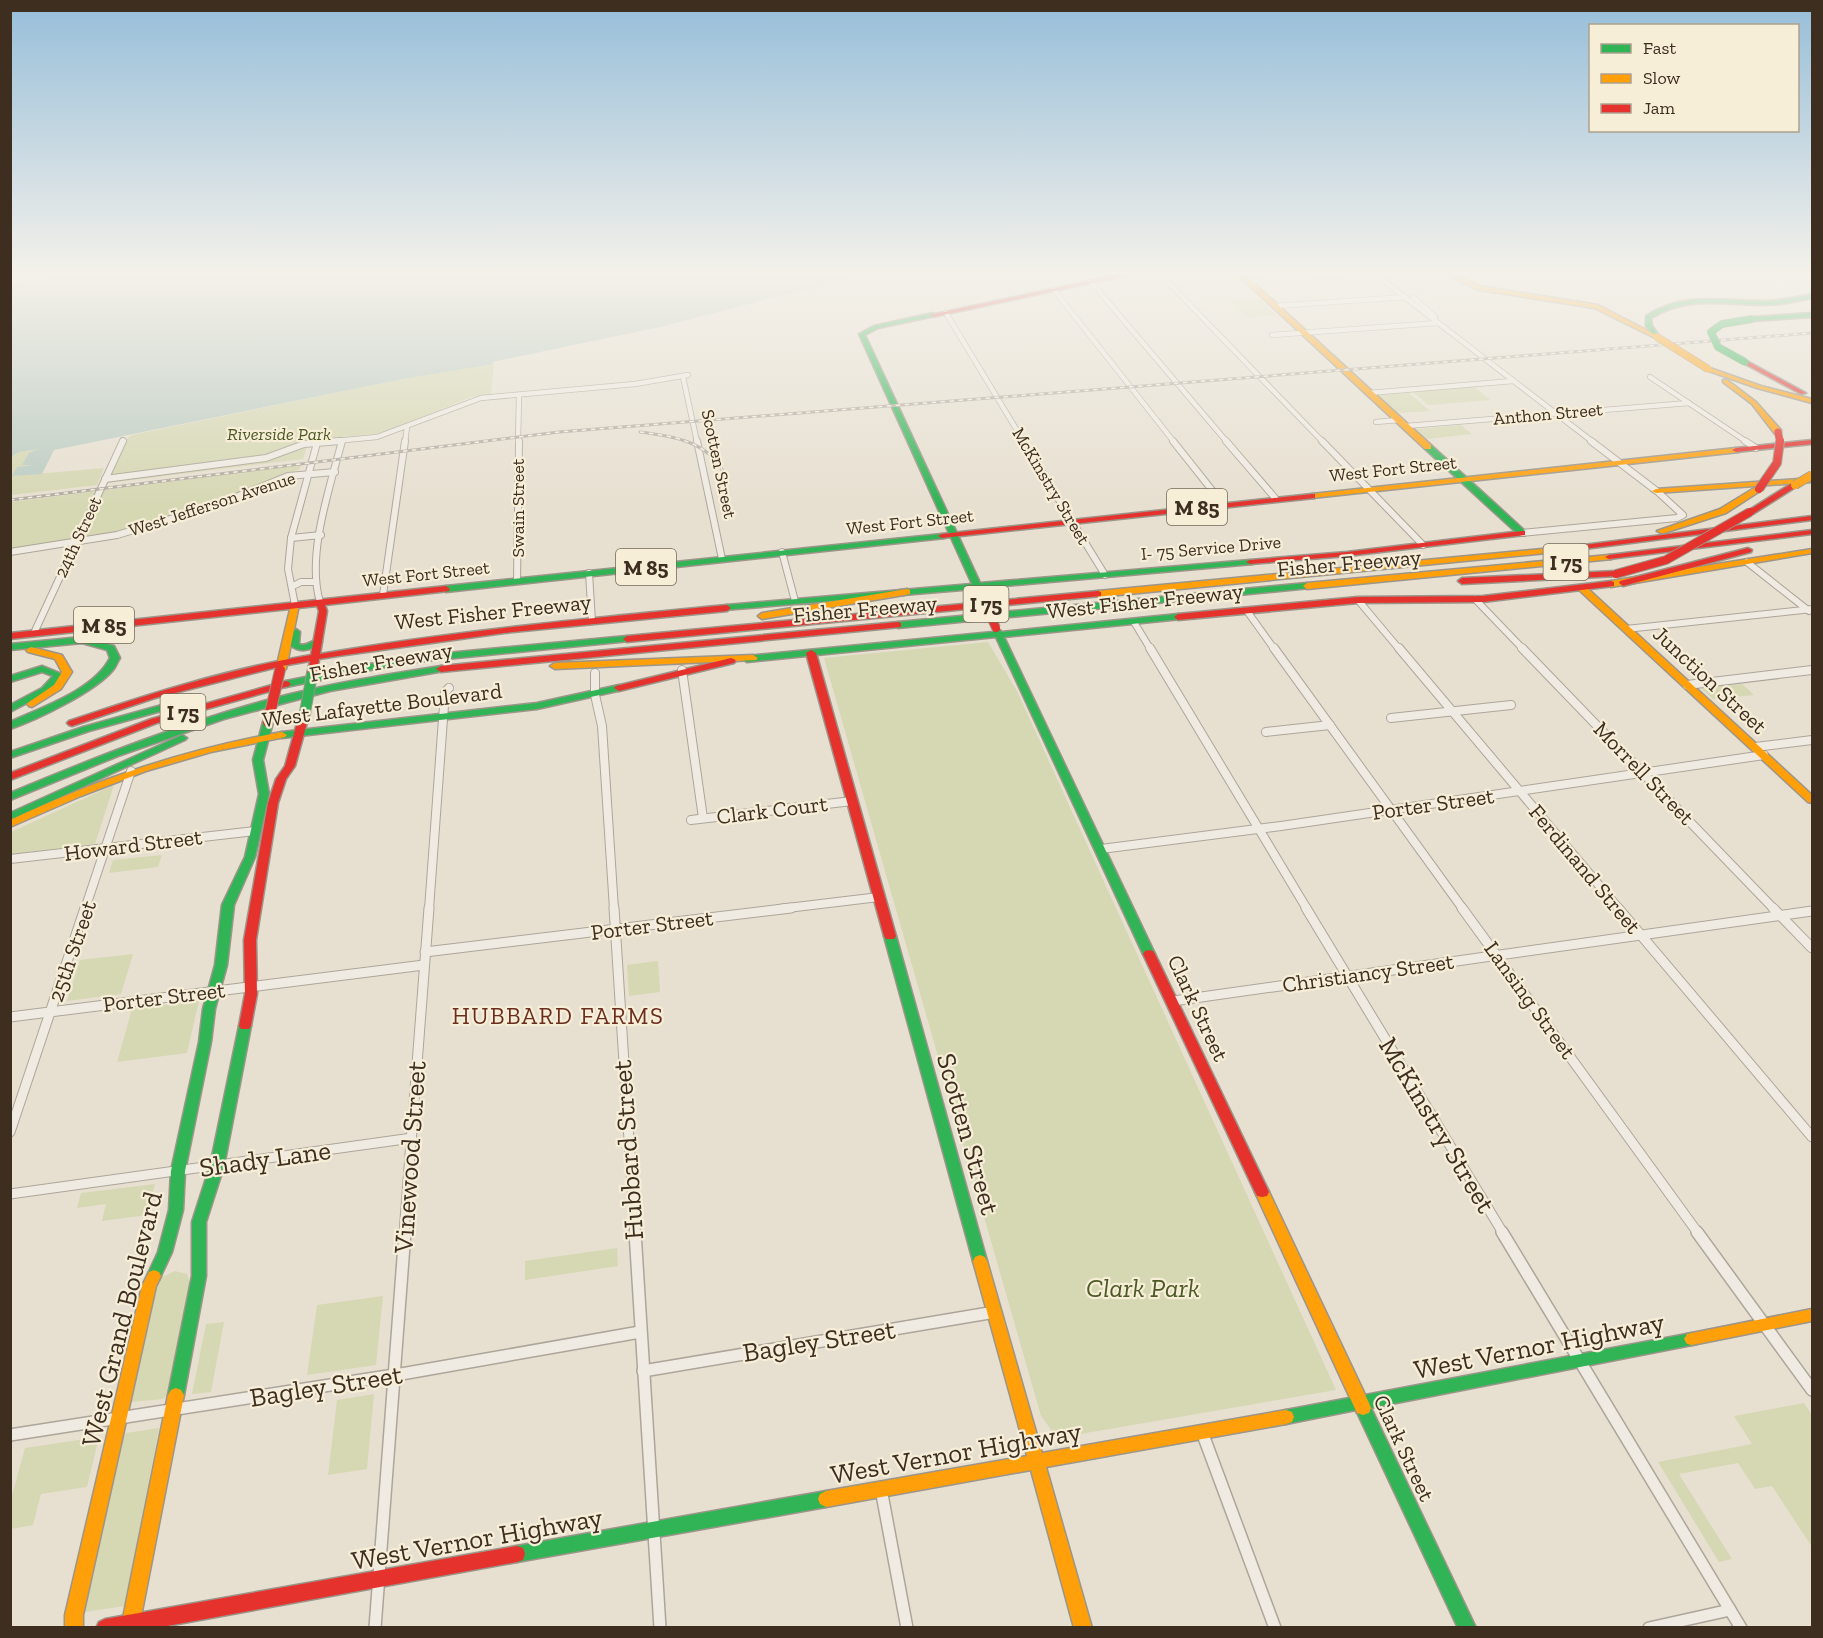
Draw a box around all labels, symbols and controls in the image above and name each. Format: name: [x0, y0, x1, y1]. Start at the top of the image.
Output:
legend: [1589, 24, 1799, 132]
text: Fast: [1643, 37, 1676, 59]
text: Slow: [1643, 67, 1680, 89]
text: Jam: [1643, 97, 1675, 119]
street label: Anthon Street: [1492, 398, 1604, 430]
street label: Scotten Street: [697, 408, 741, 521]
park label: Riverside Park: [227, 423, 331, 445]
street label: McKinstry Street: [1007, 423, 1095, 549]
street label: West Fort Street: [1328, 451, 1458, 487]
street label: Swain Street: [507, 458, 529, 557]
street label: West Jefferson Avenue: [126, 467, 298, 541]
road number: M 85: [1167, 489, 1227, 525]
street label: 24th Street: [50, 493, 107, 581]
street label: West Fort Street: [845, 504, 975, 540]
street label: I- 75 Service Drive: [1140, 531, 1282, 565]
street label: Fisher Freeway: [1276, 543, 1423, 583]
road number: I 75: [1544, 544, 1588, 580]
road number: M 85: [616, 549, 676, 585]
street label: West Fort Street: [361, 556, 491, 592]
street label: West Fisher Freeway: [1045, 577, 1245, 625]
road number: I 75: [964, 586, 1008, 622]
street label: West Fisher Freeway: [393, 588, 593, 636]
street label: Fisher Freeway: [792, 589, 939, 629]
road number: M 85: [74, 607, 134, 643]
street label: Junction Street: [1647, 620, 1773, 740]
street label: Fisher Freeway: [307, 636, 455, 688]
street label: West Lafayette Boulevard: [261, 677, 503, 733]
road number: I 75: [160, 694, 206, 730]
street label: Morrell Street: [1588, 716, 1701, 831]
street label: Porter Street: [1370, 782, 1497, 826]
street label: Clark Court: [715, 790, 830, 830]
street label: Ferdinand Street: [1523, 799, 1647, 940]
street label: Howard Street: [62, 823, 204, 867]
street label: 25th Street: [42, 896, 102, 1005]
street label: Porter Street: [589, 904, 716, 946]
street label: Lansing Street: [1478, 936, 1582, 1065]
street label: Christiancy Street: [1280, 947, 1456, 998]
street label: Clark Street: [1162, 951, 1235, 1066]
street label: Porter Street: [101, 976, 228, 1018]
district label: HUBBARD FARMS: [452, 1001, 664, 1030]
street label: McKinstry Street: [1372, 1031, 1502, 1219]
street label: Scotten Street: [930, 1050, 1006, 1218]
street label: Hubbard Street: [606, 1059, 650, 1241]
street label: Vinewood Street: [387, 1060, 433, 1255]
street label: Shady Lane: [197, 1134, 333, 1184]
street label: West Grand Boulevard: [75, 1188, 169, 1450]
park label: Clark Park: [1086, 1272, 1200, 1304]
street label: West Vernor Highway: [1411, 1306, 1667, 1386]
street label: Bagley Street: [740, 1313, 898, 1369]
street label: Bagley Street: [247, 1358, 405, 1414]
street label: Clark Street: [1368, 1391, 1441, 1506]
street label: West Vernor Highway: [828, 1415, 1084, 1491]
street label: West Vernor Highway: [349, 1501, 605, 1577]

